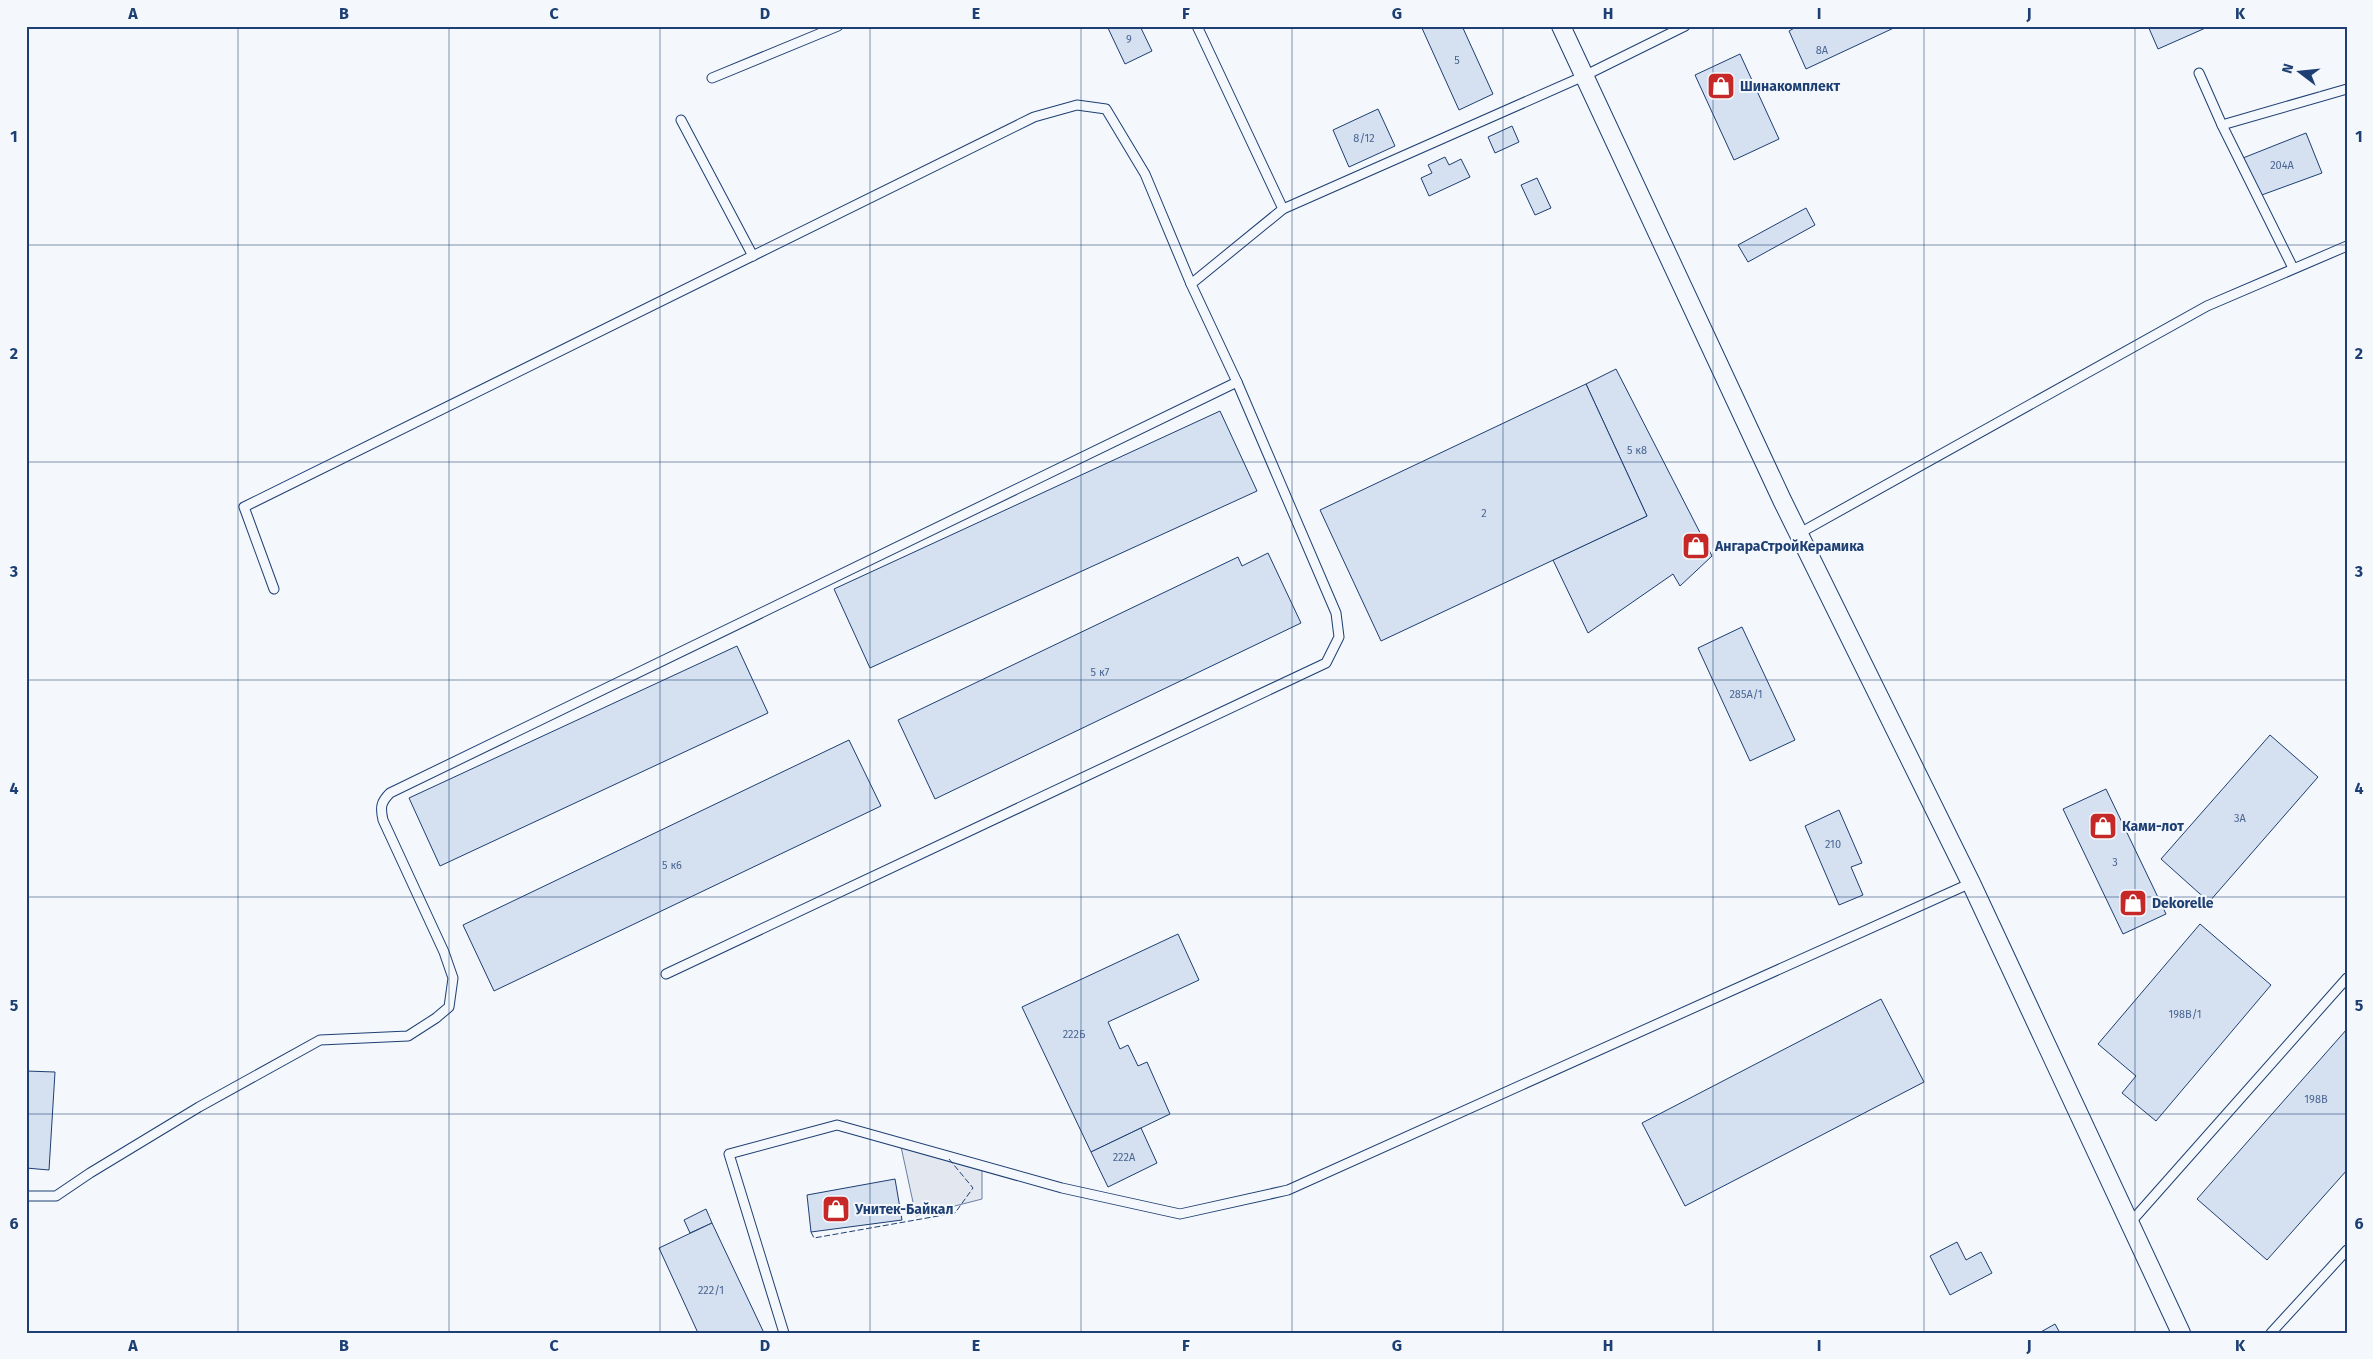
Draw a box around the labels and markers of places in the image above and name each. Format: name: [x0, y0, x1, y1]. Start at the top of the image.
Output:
shop icon: Шинакомплект: [1706, 71, 1736, 101]
place label: Шинакомплект: [1740, 78, 1840, 95]
shop icon: АнгараСтройКерамика: [1681, 531, 1711, 561]
place label: АнгараСтройКерамика: [1714, 538, 1865, 555]
shop icon: Ками-лот: [2088, 811, 2118, 841]
place label: Ками-лот: [2122, 818, 2184, 835]
shop icon: Dekorelle: [2118, 888, 2148, 918]
place label: Dekorelle: [2152, 895, 2214, 912]
shop icon: Унитек-Байкал: [821, 1194, 851, 1224]
place label: Унитек-Байкал: [854, 1201, 953, 1218]

